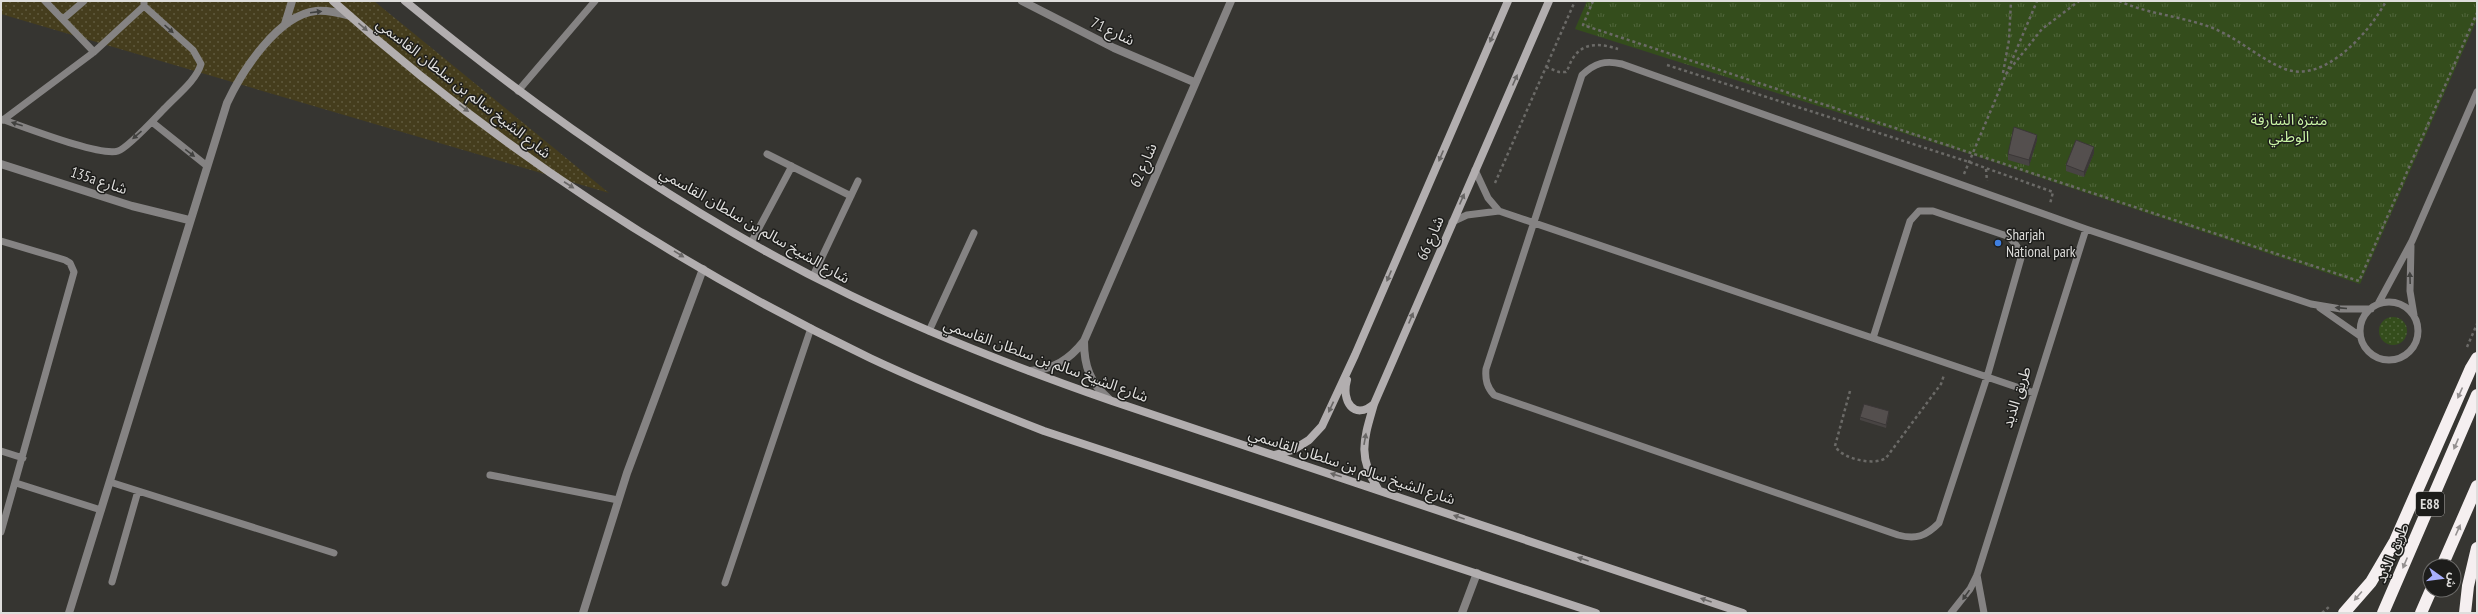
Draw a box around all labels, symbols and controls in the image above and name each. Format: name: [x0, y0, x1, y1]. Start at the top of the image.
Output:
one-way arrow: [310, 9, 322, 15]
street label: شارع 71: [1087, 13, 1138, 52]
street label: شارع الشيخ سالم بن سلطان القاسمي: [371, 14, 555, 165]
one-way arrow: [357, 22, 368, 31]
one-way arrow: [164, 24, 175, 33]
one-way arrow: [1489, 31, 1495, 43]
one-way arrow: [1512, 73, 1518, 85]
one-way arrow: [458, 104, 469, 113]
park label: منتزه الشارقة الوطني: [2251, 110, 2327, 148]
one-way arrow: [11, 121, 23, 127]
one-way arrow: [132, 130, 142, 139]
street label: شارع 62: [1125, 140, 1164, 191]
one-way arrow: [185, 149, 195, 157]
one-way arrow: [1438, 151, 1444, 162]
street label: 135a شارع: [67, 162, 130, 201]
street label: شارع الشيخ سالم بن سلطان القاسمي: [655, 163, 854, 290]
one-way arrow: [564, 181, 574, 189]
one-way arrow: [1460, 192, 1466, 204]
street label: شارع 66: [1412, 213, 1451, 264]
place label: Sharjah National park: [2006, 225, 2076, 261]
marker: Sharjah National park: [1993, 238, 2003, 248]
one-way arrow: [673, 251, 685, 258]
one-way arrow: [1386, 270, 1392, 282]
one-way arrow: [2407, 271, 2413, 284]
one-way arrow: [2335, 305, 2347, 312]
one-way arrow: [1408, 313, 1414, 324]
street label: شارع الشيخ سالم بن سلطان القاسمي: [940, 314, 1151, 409]
street label: طريق الذيد: [1997, 364, 2036, 430]
one-way arrow: [2457, 388, 2463, 399]
one-way arrow: [1328, 401, 1334, 413]
street label: شارع الشيخ سالم بن سلطان القاسمي: [1245, 424, 1458, 511]
one-way arrow: [1362, 433, 1368, 445]
one-way arrow: [2453, 438, 2459, 449]
one-way arrow: [1330, 472, 1342, 478]
road number: E88: [2416, 492, 2444, 516]
one-way arrow: [1453, 513, 1465, 519]
street label: طريق الذيد: [2371, 520, 2414, 586]
one-way arrow: [2455, 524, 2461, 536]
one-way arrow: [1576, 555, 1588, 561]
one-way arrow: [2401, 558, 2407, 570]
north arrow: [2422, 558, 2462, 598]
text: ش: [2443, 571, 2460, 589]
one-way arrow: [1962, 590, 1970, 600]
one-way arrow: [2354, 591, 2363, 602]
one-way arrow: [1699, 597, 1711, 603]

